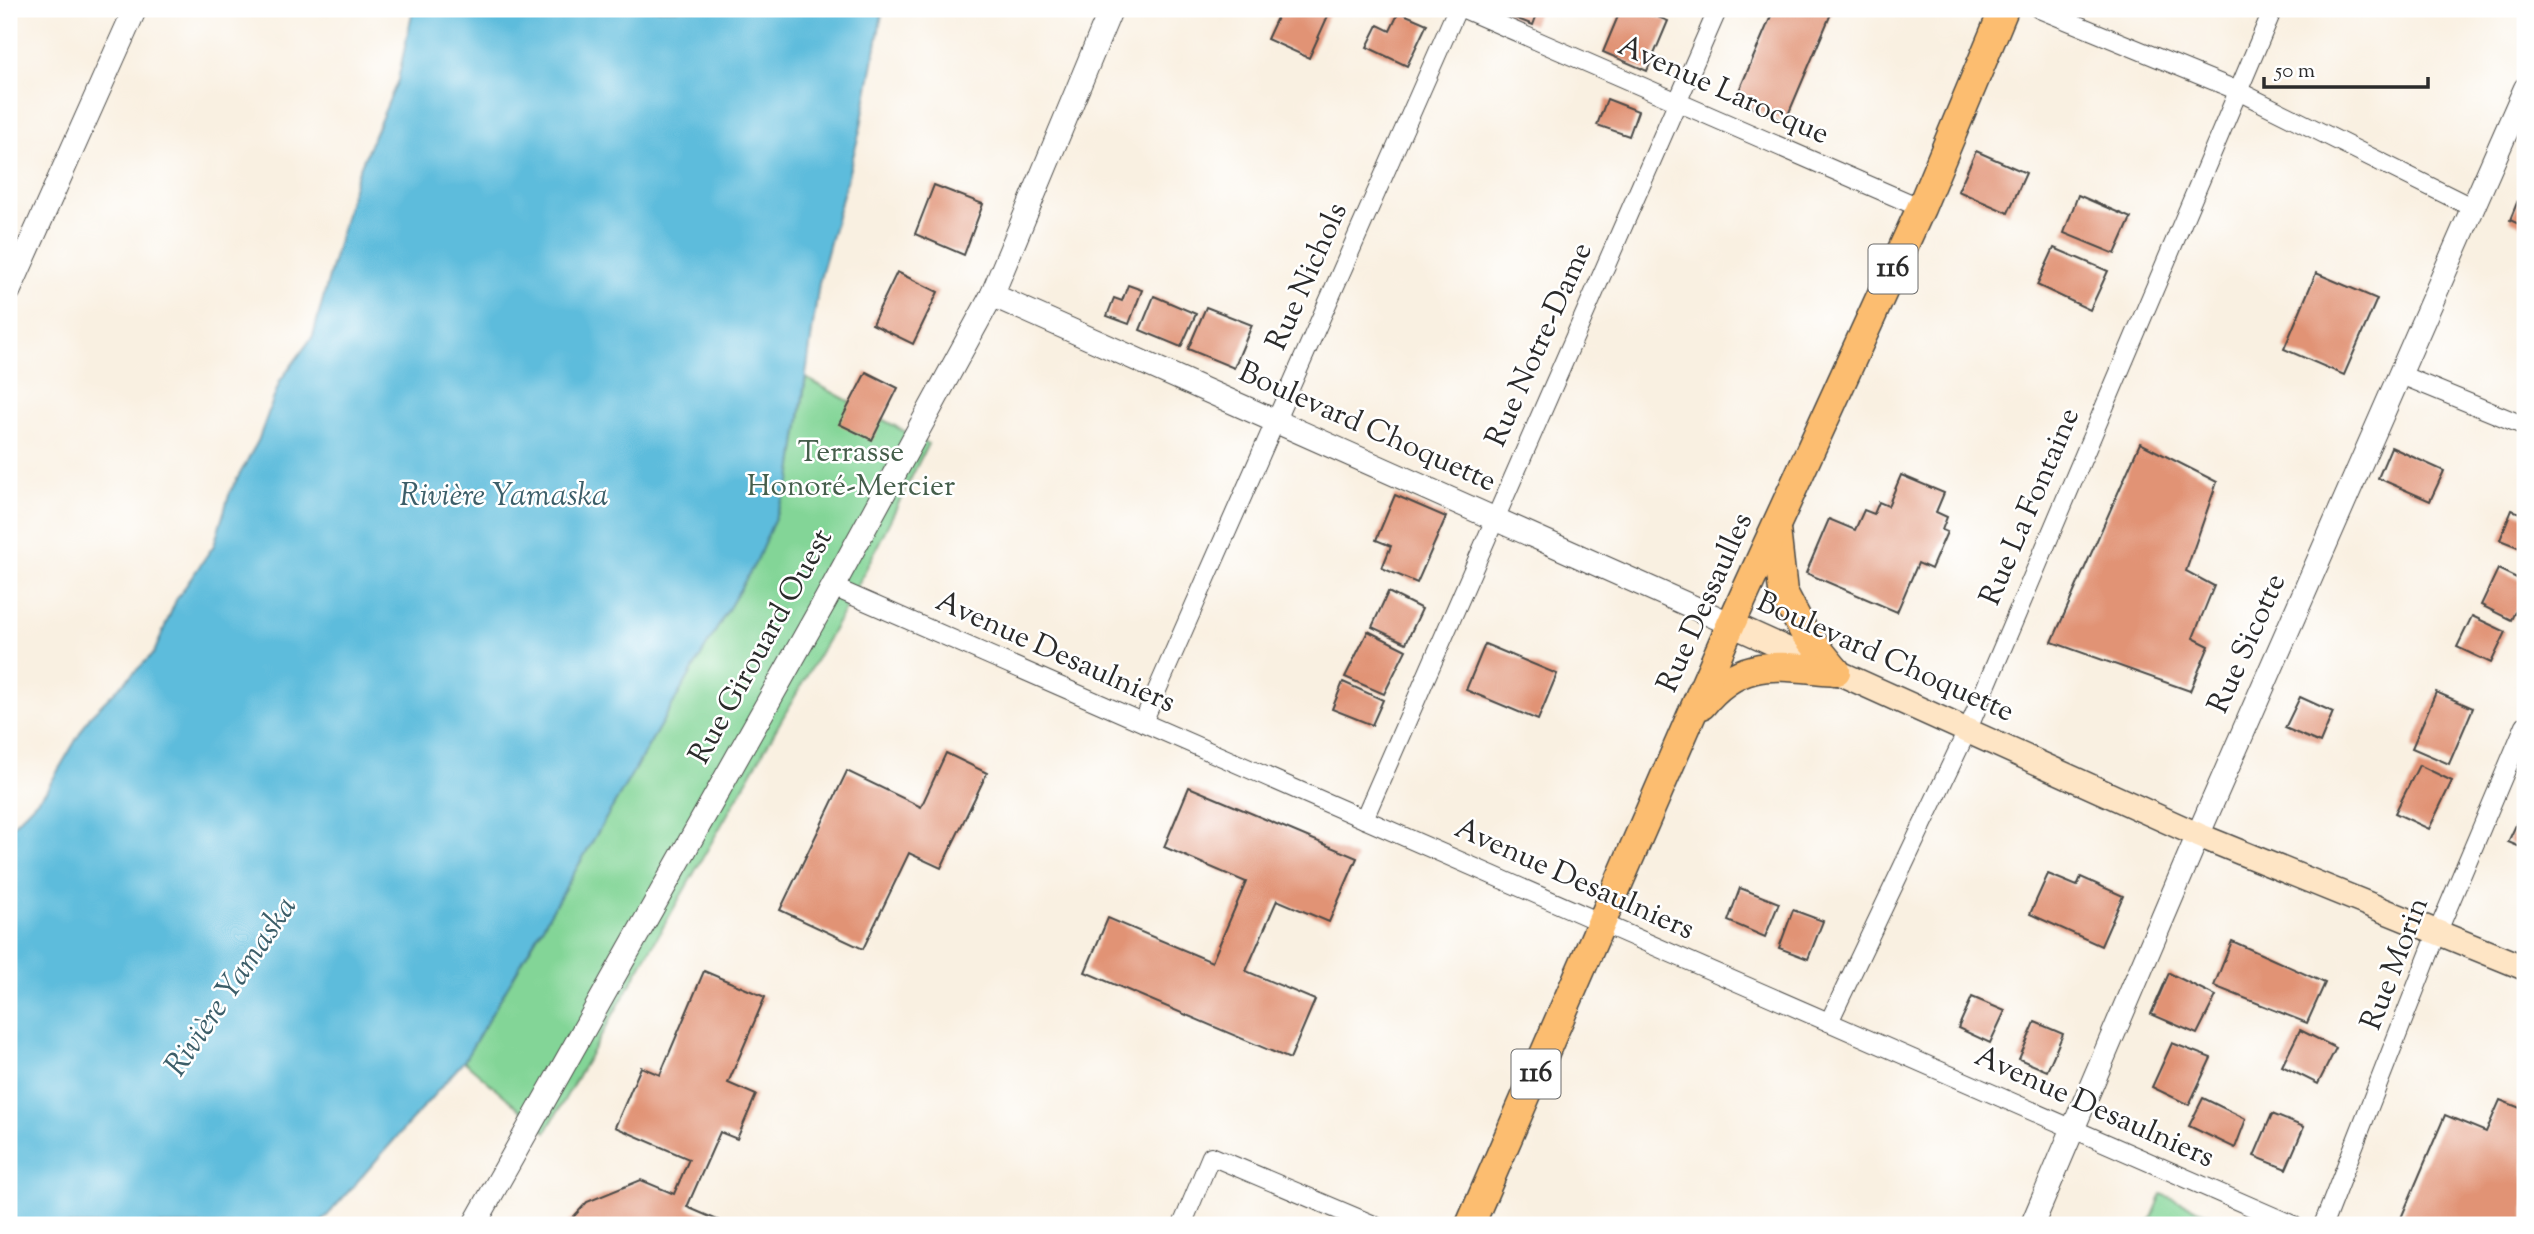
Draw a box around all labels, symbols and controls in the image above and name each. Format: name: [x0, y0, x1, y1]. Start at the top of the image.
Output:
street label: Avenue Larocque: [1611, 25, 1835, 157]
scale bar: [2264, 46, 2429, 90]
text: 50 m: [2274, 57, 2315, 87]
street label: Rue Nichols: [1256, 196, 1360, 358]
street label: Rue Notre-Dame: [1476, 236, 1604, 454]
road number: 116: [1868, 244, 1918, 294]
street label: Boulevard Choquette: [1231, 352, 1503, 504]
street label: Rue La Fontaine: [1970, 402, 2092, 612]
park label: Terrasse Honoré-Mercier: [747, 432, 955, 509]
water label: Rivière Yamaska: [400, 474, 608, 520]
street label: Rue Dessaulles: [1647, 506, 1765, 700]
street label: Rue Girouard Ouest: [679, 522, 845, 772]
street label: Rue Sicotte: [2198, 567, 2298, 721]
street label: Avenue Desaulniers: [928, 581, 1182, 725]
street label: Boulevard Choquette: [1749, 582, 2021, 734]
street label: Avenue Desaulniers: [1447, 808, 1701, 952]
water label: Rivière Yamaska: [155, 888, 309, 1086]
street label: Rue Morin: [2351, 891, 2441, 1037]
street label: Avenue Desaulniers: [1967, 1036, 2221, 1180]
road number: 116: [1512, 1050, 1560, 1098]

